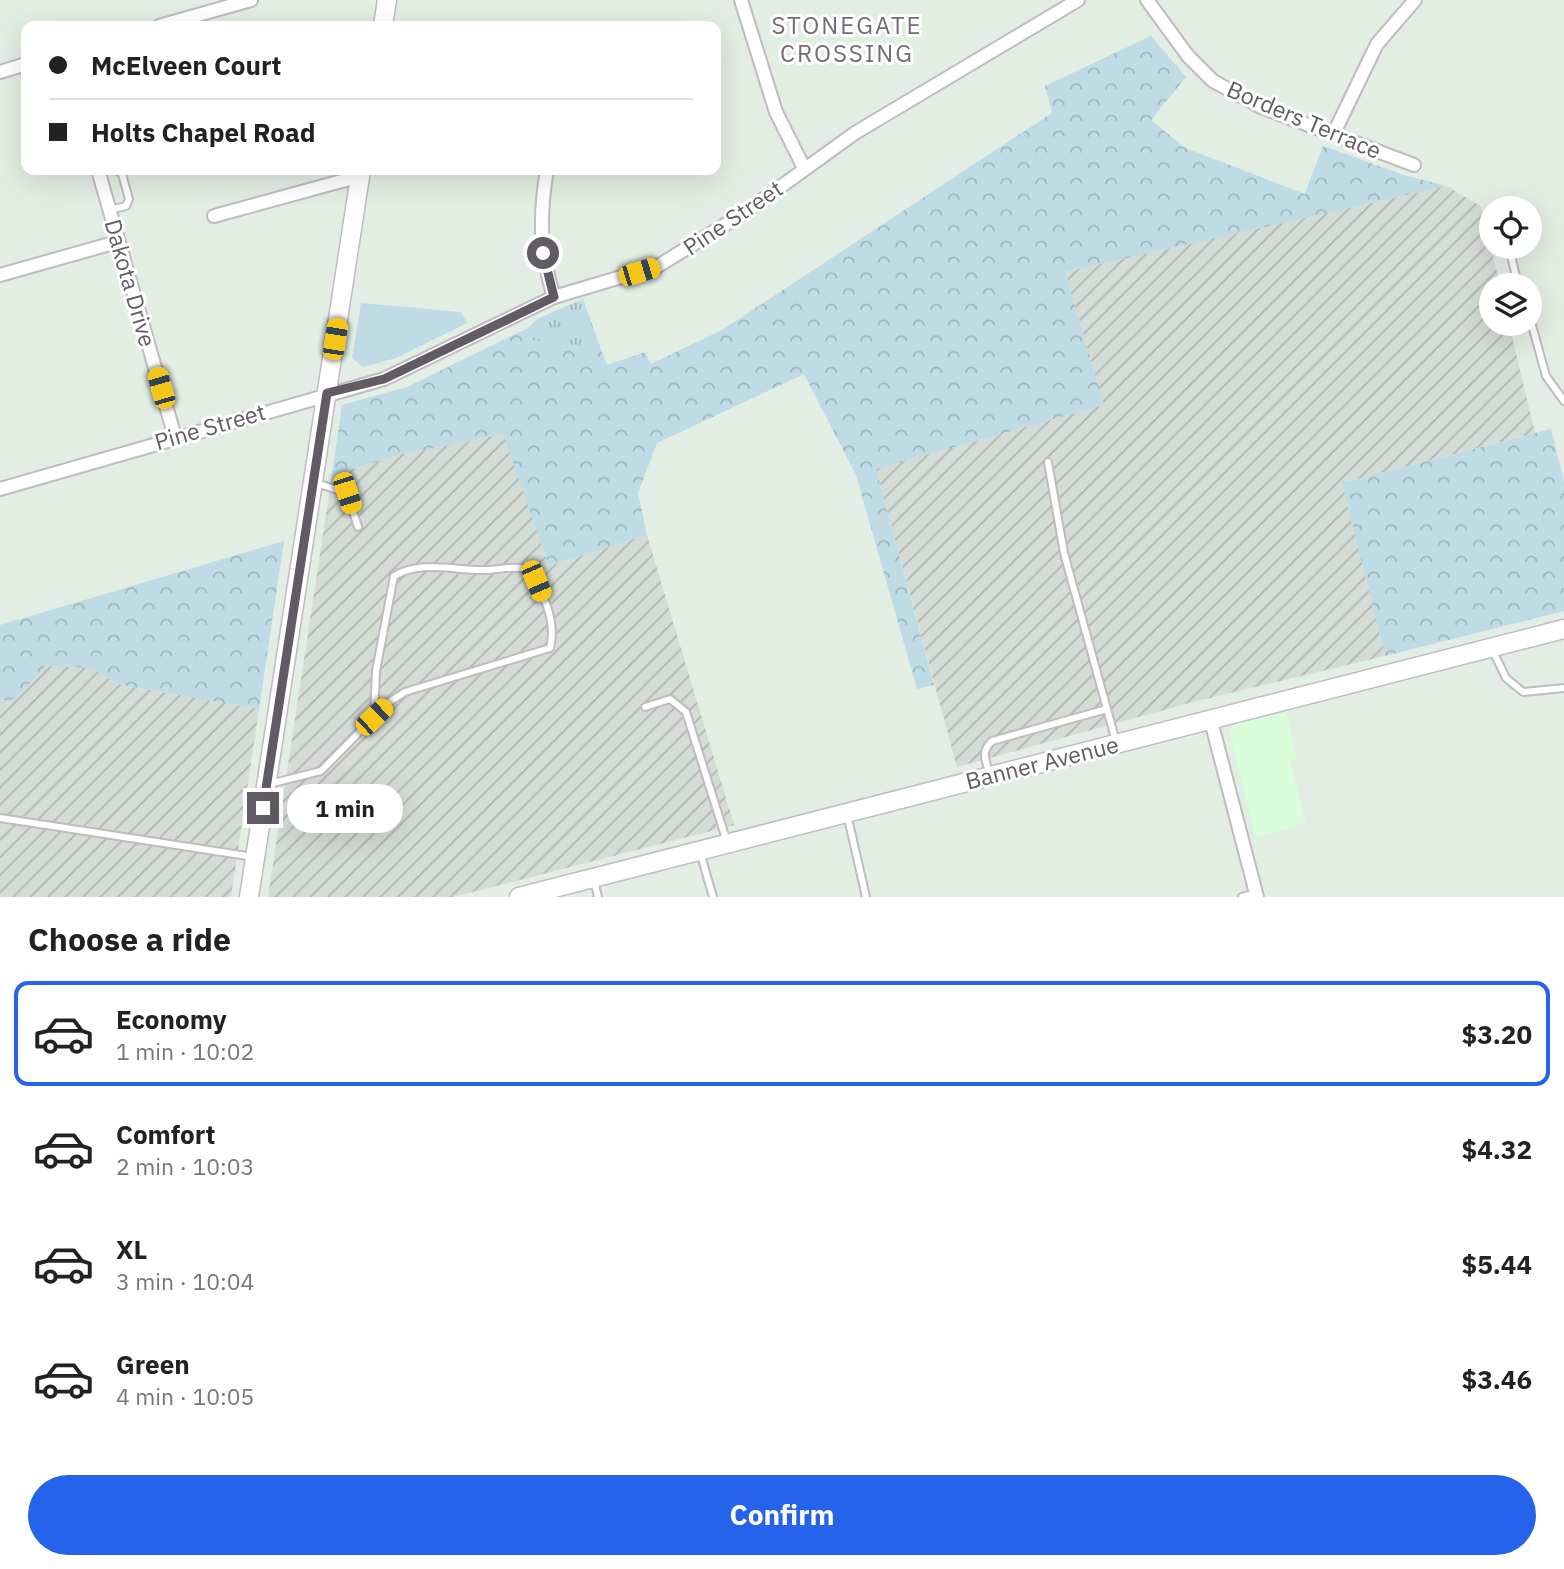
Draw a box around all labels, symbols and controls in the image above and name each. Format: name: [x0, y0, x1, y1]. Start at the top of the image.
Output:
district label: STONEGATE CROSSING: [771, 9, 923, 69]
text: McElveen Court: [91, 48, 282, 82]
street label: Borders Terrace: [1223, 73, 1386, 165]
text: Holts Chapel Road: [91, 115, 315, 149]
street label: Pine Street: [677, 173, 788, 261]
map controls: [1479, 196, 1542, 336]
button: locate: [1479, 196, 1542, 259]
street label: Dakota Drive: [98, 215, 164, 350]
route start: [527, 237, 559, 269]
car: [616, 256, 663, 288]
button: layers: [1479, 273, 1542, 336]
car: [322, 317, 349, 361]
car: [146, 365, 177, 411]
street label: Pine Street: [151, 396, 269, 456]
car: [331, 470, 364, 516]
car: [519, 558, 554, 604]
car: [352, 695, 397, 739]
street label: Banner Avenue: [962, 729, 1121, 796]
callout: 1 min: [288, 784, 403, 832]
route end: [247, 792, 279, 824]
text: 1 min: [315, 793, 375, 823]
text: Choose a ride: [28, 918, 231, 960]
icon: car: [32, 1002, 95, 1065]
text: Economy: [116, 1002, 227, 1036]
text: $3.20: [1462, 1017, 1532, 1051]
text: 1 min · 10:02: [116, 1036, 254, 1066]
icon: car: [32, 1117, 95, 1180]
text: Comfort: [116, 1117, 215, 1151]
text: $4.32: [1462, 1132, 1532, 1166]
text: 2 min · 10:03: [116, 1151, 254, 1181]
icon: car: [32, 1232, 95, 1295]
text: XL: [116, 1232, 147, 1266]
text: $5.44: [1462, 1247, 1532, 1281]
text: 3 min · 10:04: [116, 1266, 254, 1296]
icon: car: [32, 1347, 95, 1410]
text: Green: [116, 1347, 190, 1381]
text: $3.46: [1462, 1362, 1532, 1396]
text: 4 min · 10:05: [116, 1381, 254, 1411]
button: Confirm: [28, 1475, 1536, 1555]

